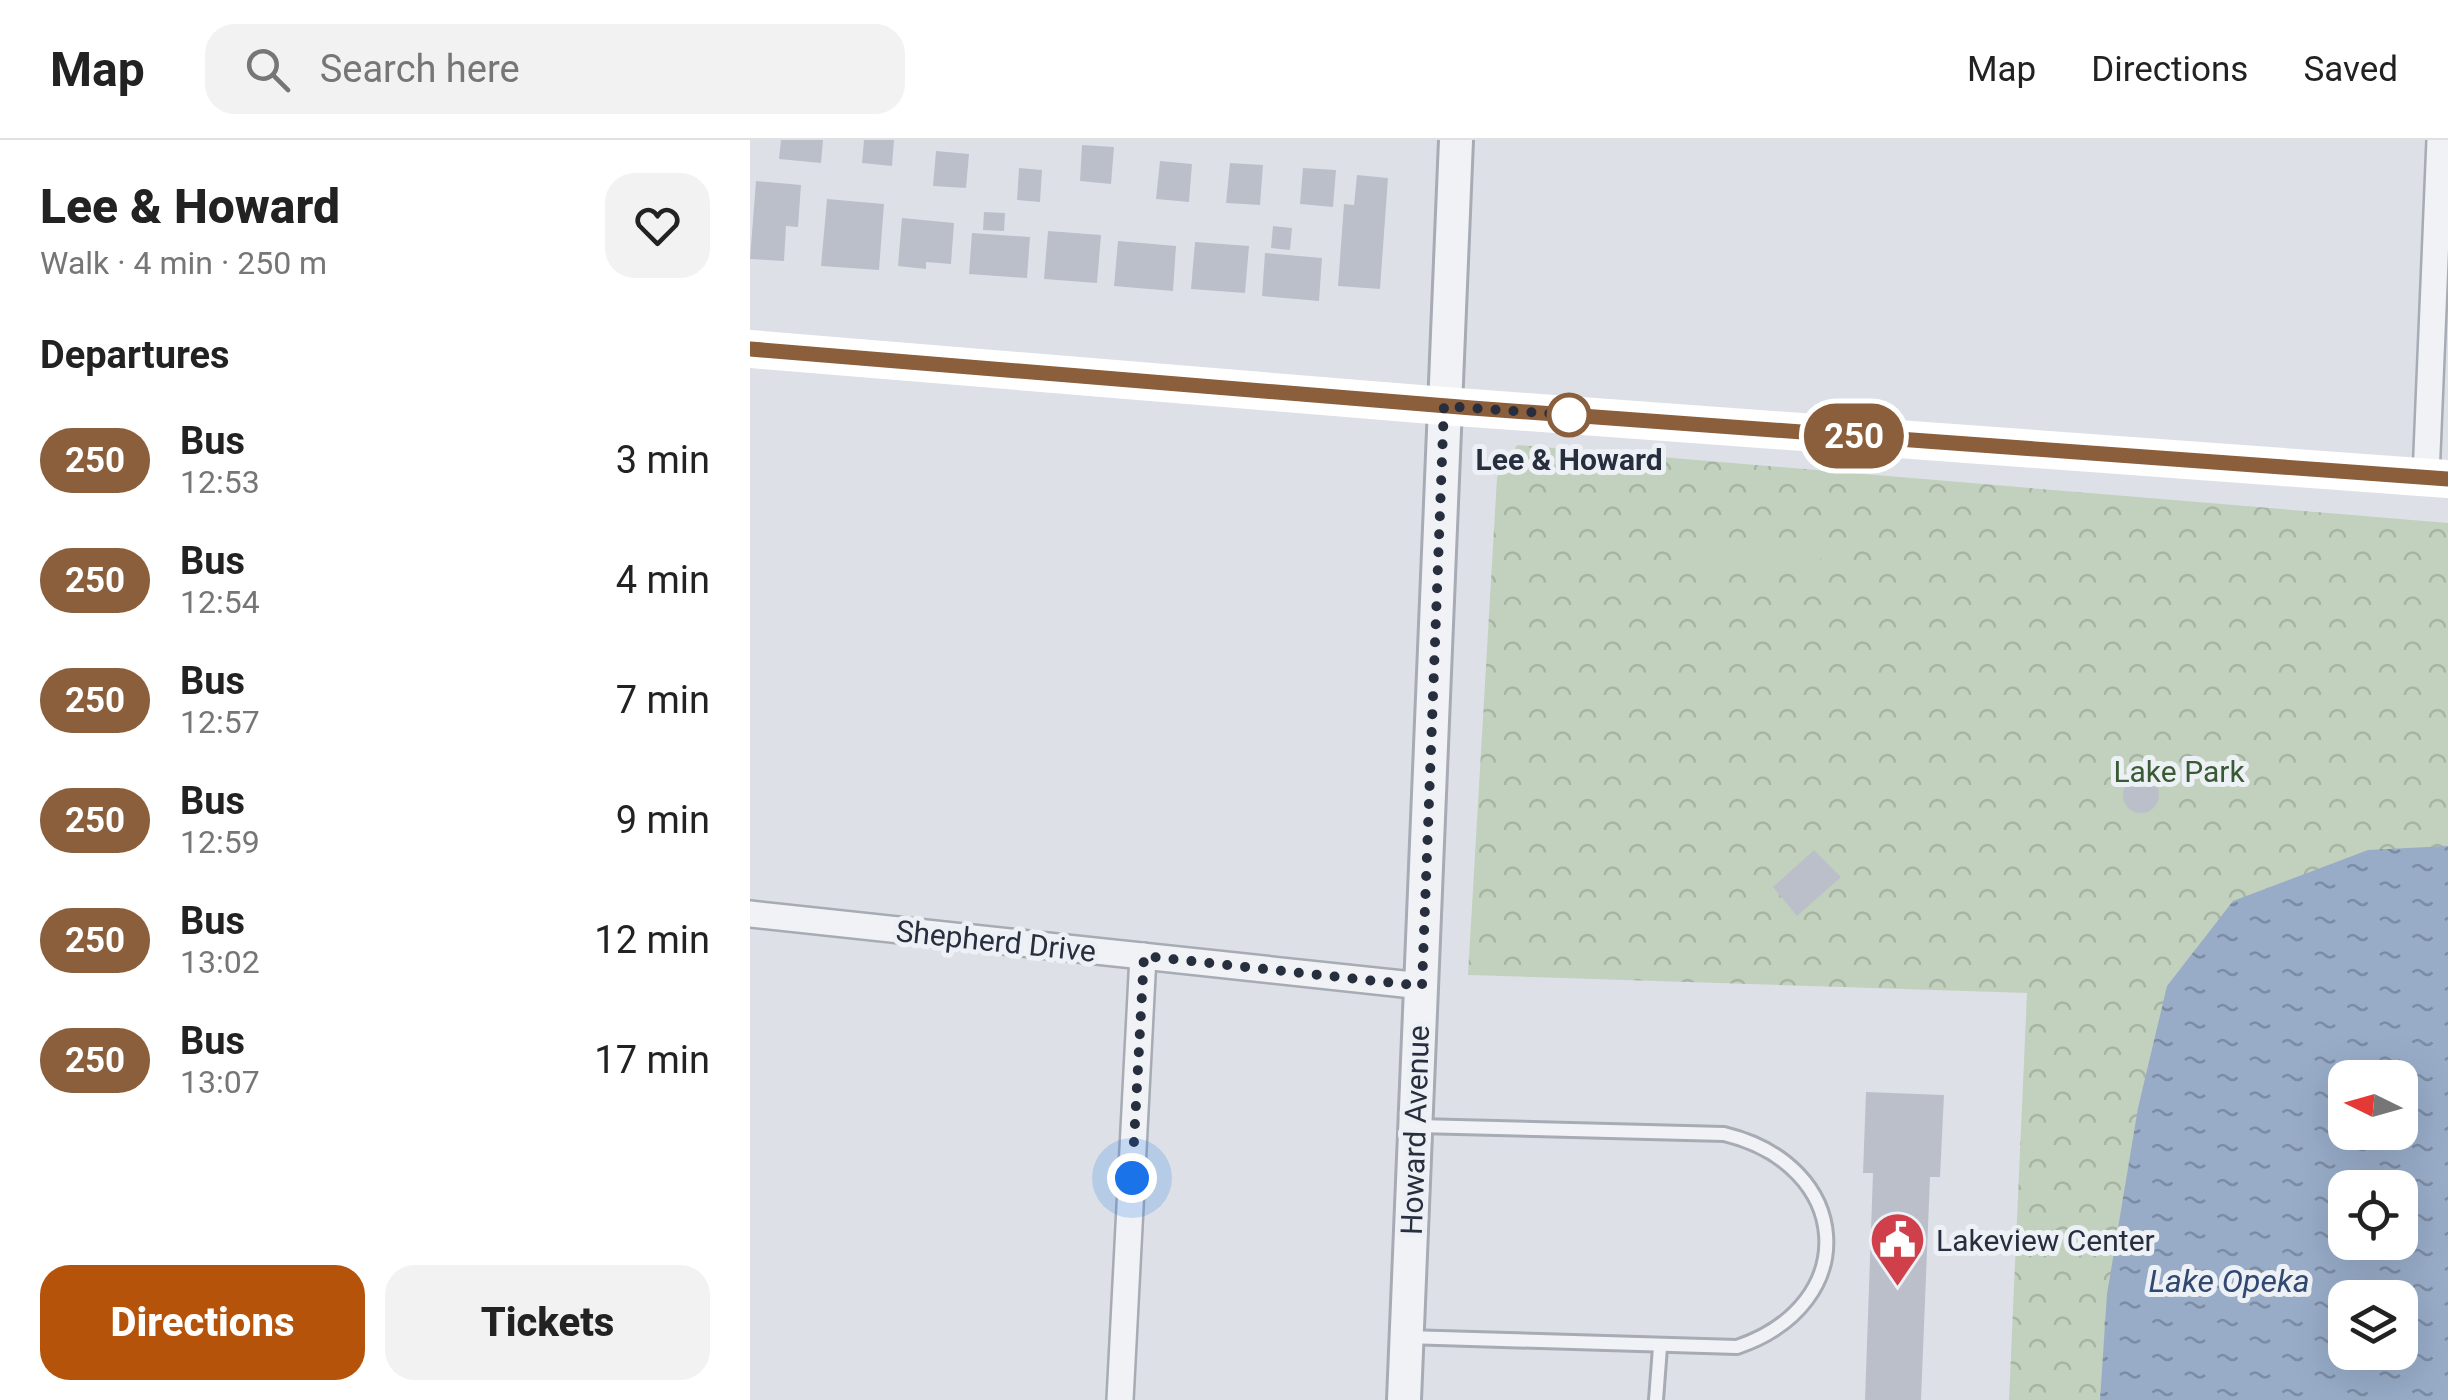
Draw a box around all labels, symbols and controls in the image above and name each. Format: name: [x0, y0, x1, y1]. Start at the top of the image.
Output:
search box: [205, 24, 905, 114]
text: Map: [50, 41, 145, 98]
icon: search: [240, 42, 295, 97]
text: Search here: [320, 47, 520, 91]
text: Map: [1967, 49, 2036, 90]
text: Directions: [2091, 49, 2248, 90]
text: Saved: [2303, 49, 2398, 90]
button: heart: [605, 173, 710, 278]
text: Lee & Howard: [40, 178, 340, 235]
text: Walk · 4 min · 250 m: [40, 244, 327, 282]
text: Departures: [40, 333, 230, 377]
marker: Lee & Howard: [1548, 394, 1590, 436]
line badge: 250: [1796, 404, 1912, 468]
text: 250: [1824, 416, 1884, 457]
text: Bus: [180, 419, 245, 463]
text: 3 min: [616, 438, 710, 482]
text: 250: [65, 440, 125, 481]
place label: Lee & Howard: [1475, 442, 1663, 477]
text: 12:53: [180, 463, 260, 501]
text: Bus: [180, 539, 245, 583]
text: 4 min: [616, 558, 710, 602]
text: 250: [65, 560, 125, 601]
text: 12:54: [180, 583, 260, 621]
text: Bus: [180, 659, 245, 703]
text: 7 min: [616, 678, 710, 722]
text: 250: [65, 680, 125, 721]
text: 12:57: [180, 703, 260, 741]
park label: Lake Park: [2113, 754, 2245, 789]
text: Bus: [180, 779, 245, 823]
text: 9 min: [616, 798, 710, 842]
text: 250: [65, 800, 125, 841]
text: 12:59: [180, 823, 260, 861]
text: Bus: [180, 899, 245, 943]
street label: Shepherd Drive: [894, 913, 1098, 969]
text: 12 min: [594, 918, 710, 962]
text: 250: [65, 920, 125, 961]
text: 13:02: [180, 943, 260, 981]
text: Bus: [180, 1019, 245, 1063]
street label: Howard Avenue: [1394, 1025, 1436, 1235]
text: 17 min: [594, 1038, 710, 1082]
text: 250: [65, 1040, 125, 1081]
north arrow: [2328, 1060, 2418, 1150]
map controls: [2328, 1060, 2418, 1370]
text: 13:07: [180, 1063, 260, 1101]
your location: [1107, 1153, 1157, 1203]
button: locate: [2328, 1170, 2418, 1260]
public building icon: Lakeview Center: [1867, 1210, 1927, 1289]
place label: Lakeview Center: [1936, 1223, 2155, 1258]
water label: Lake Opeka: [2148, 1262, 2310, 1300]
button: Directions: [40, 1265, 365, 1380]
button: Tickets: [385, 1265, 710, 1380]
button: layers: [2328, 1280, 2418, 1370]

